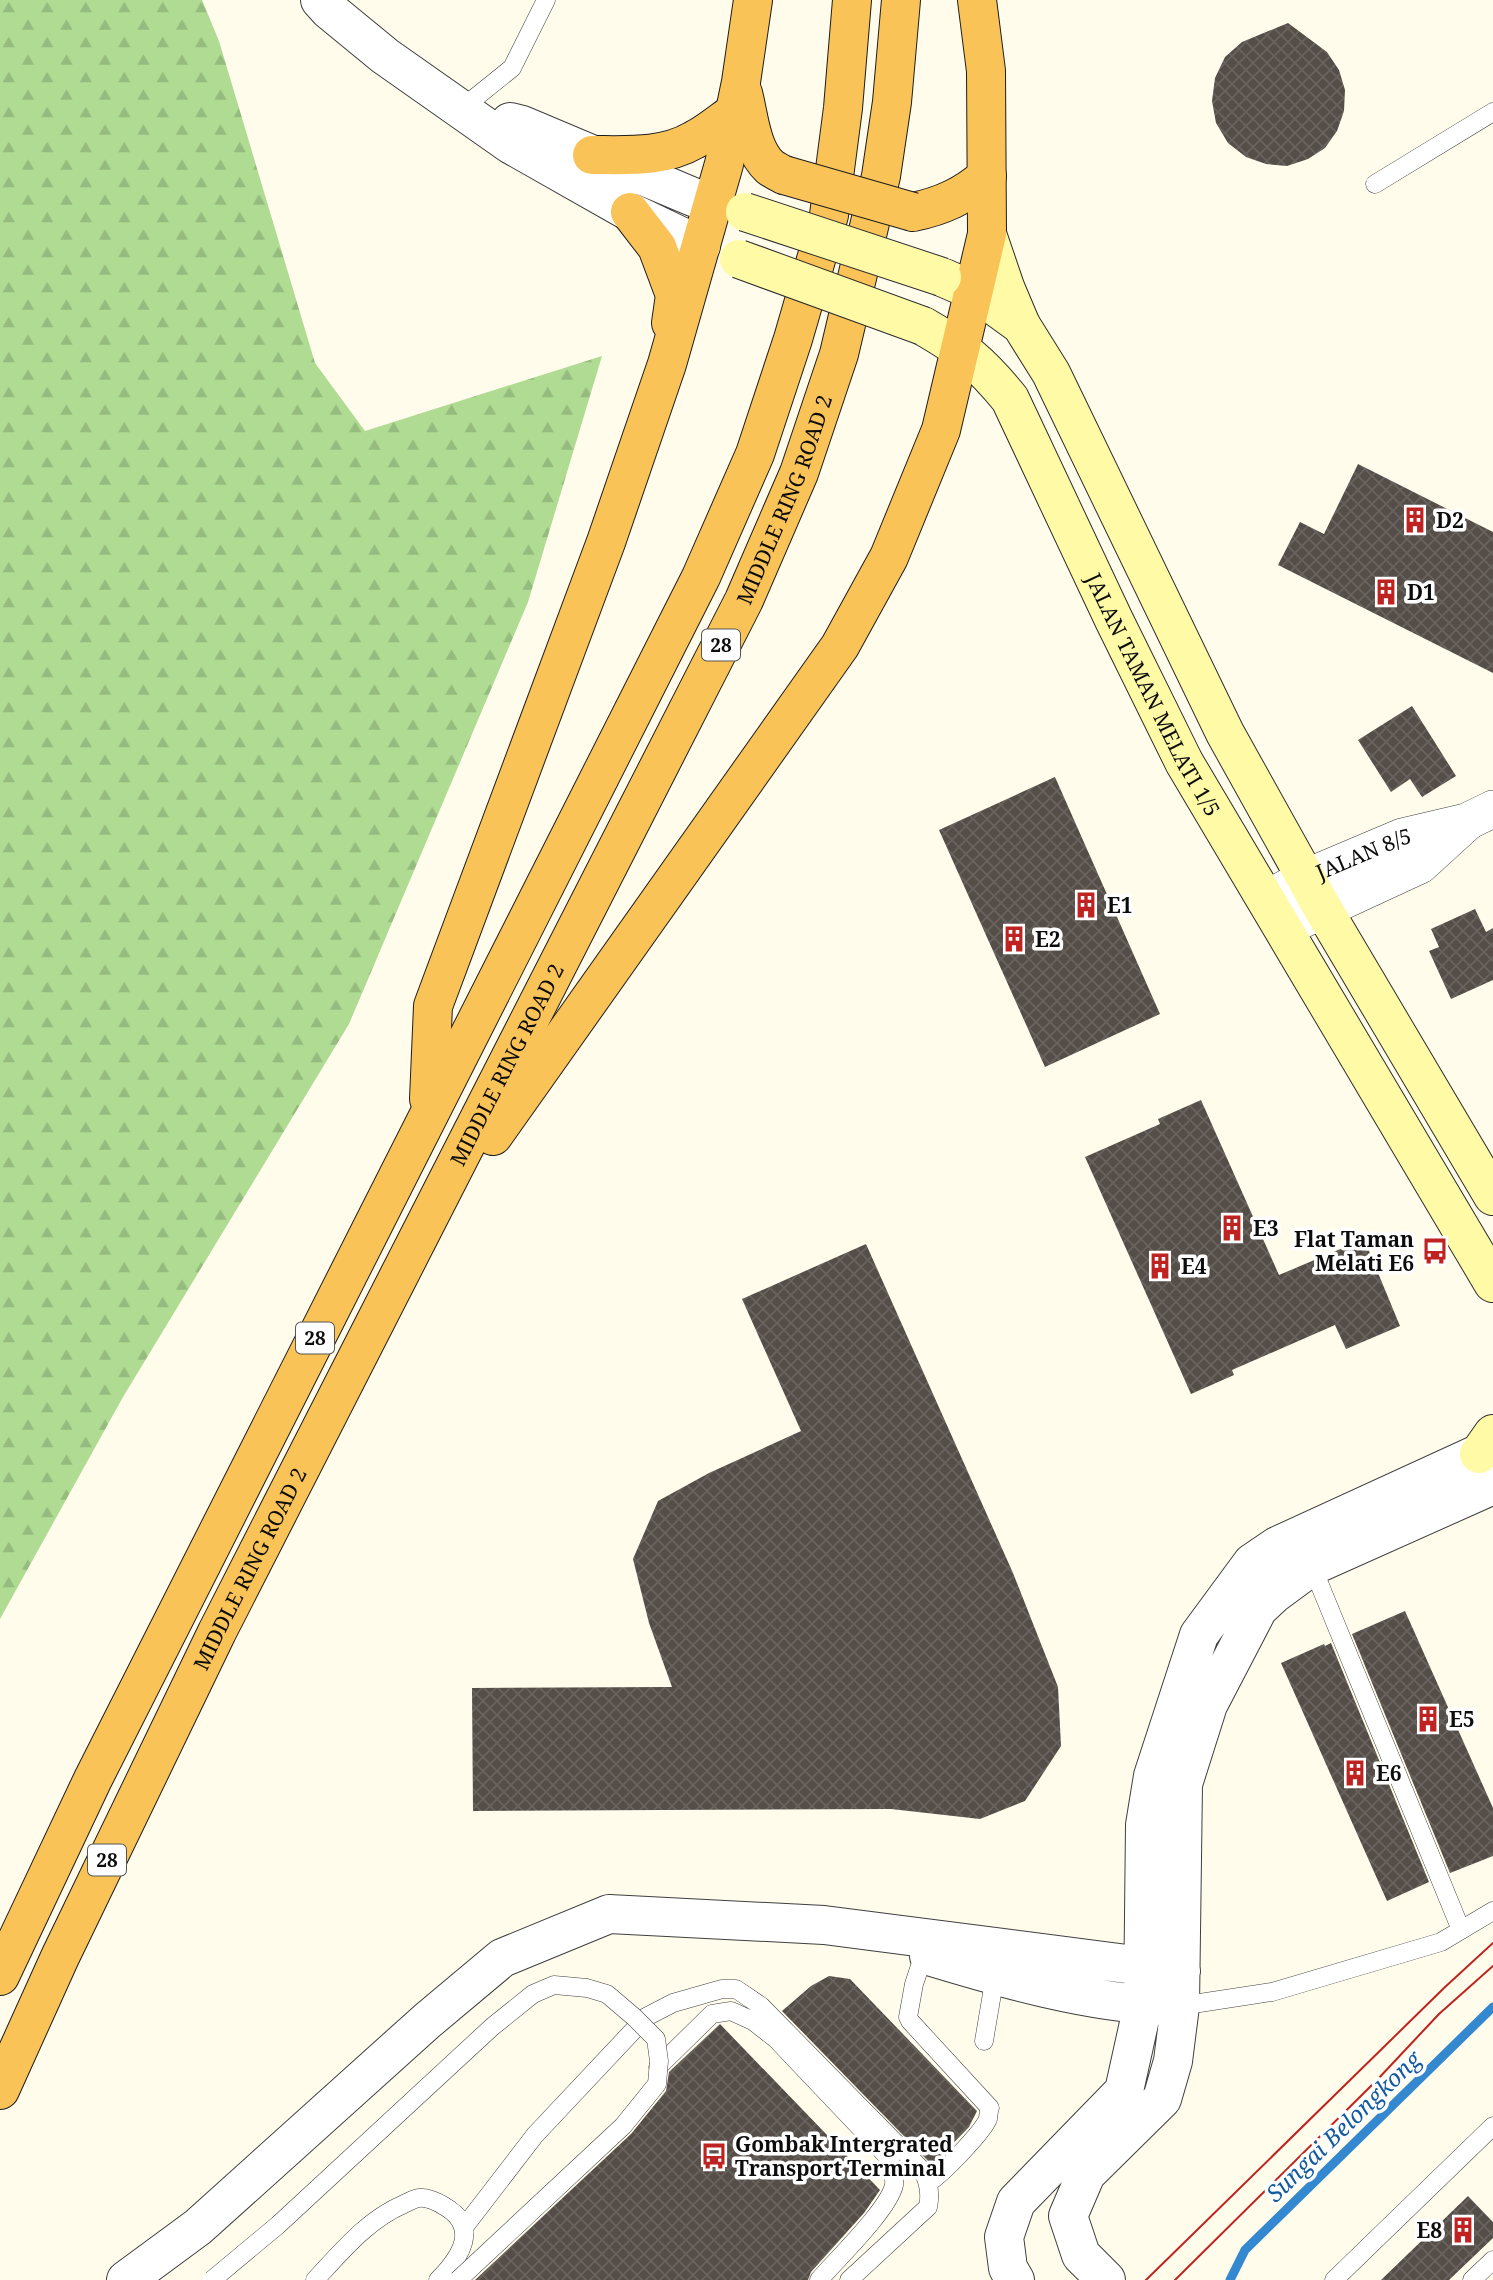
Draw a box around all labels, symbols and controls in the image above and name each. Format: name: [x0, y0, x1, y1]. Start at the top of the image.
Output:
street label: MIDDLE RING ROAD 2: [730, 391, 838, 609]
building icon: D2: [1400, 505, 1430, 535]
place label: D2: [1436, 506, 1464, 534]
street label: JALAN TAMAN MELATI 1/5: [1079, 568, 1227, 821]
building icon: D1: [1371, 577, 1401, 607]
place label: D1: [1407, 578, 1435, 606]
road number: 28: [702, 630, 740, 660]
street label: JALAN 8/5: [1311, 821, 1414, 886]
building icon: E1: [1071, 890, 1101, 920]
place label: E1: [1107, 891, 1133, 919]
building icon: E2: [999, 924, 1029, 954]
place label: E2: [1035, 925, 1061, 953]
street label: MIDDLE RING ROAD 2: [443, 959, 570, 1170]
building icon: E3: [1217, 1213, 1247, 1243]
place label: E3: [1253, 1214, 1279, 1242]
place label: Flat Taman Melati E6: [1294, 1225, 1414, 1277]
bus stop icon: Flat Taman Melati E6: [1420, 1236, 1450, 1266]
building icon: E4: [1145, 1251, 1175, 1281]
place label: E4: [1181, 1252, 1207, 1280]
road number: 28: [296, 1322, 334, 1354]
street label: MIDDLE RING ROAD 2: [187, 1463, 313, 1675]
building icon: E5: [1413, 1704, 1443, 1734]
place label: E5: [1449, 1705, 1475, 1733]
building icon: E6: [1340, 1758, 1370, 1788]
place label: E6: [1376, 1759, 1402, 1787]
road number: 28: [88, 1844, 126, 1876]
water label: Sungai Belongkong: [1258, 2043, 1429, 2209]
place label: Gombak Intergrated Transport Terminal: [735, 2130, 953, 2182]
bus stop icon: Gombak Intergrated Transport Terminal: [699, 2141, 729, 2171]
building icon: E8: [1448, 2215, 1478, 2245]
place label: E8: [1416, 2216, 1442, 2244]

